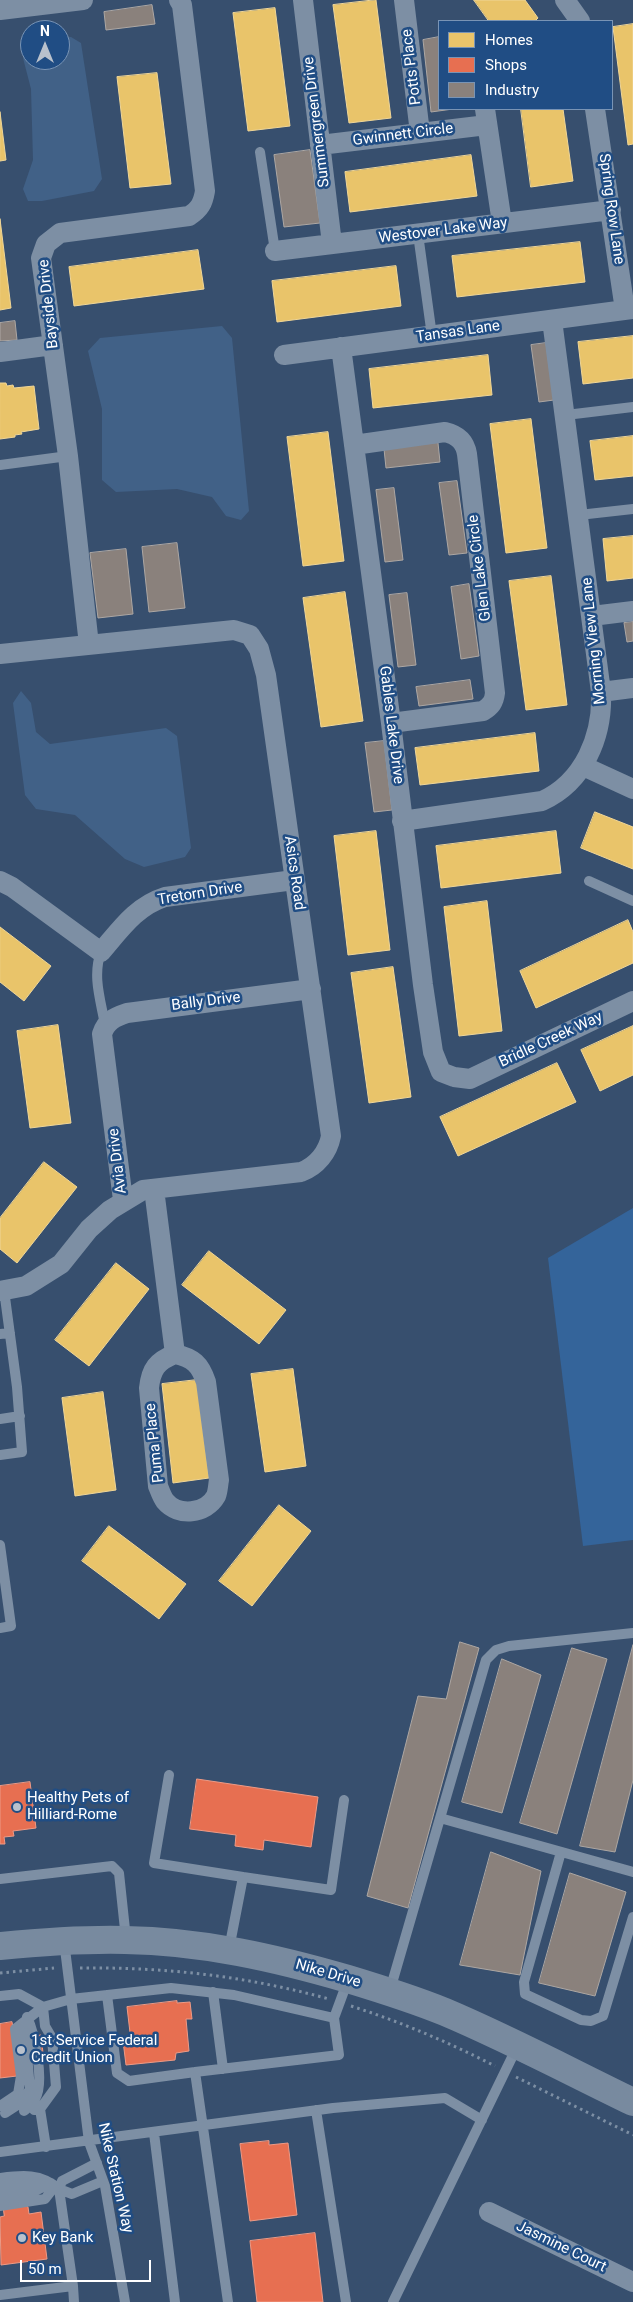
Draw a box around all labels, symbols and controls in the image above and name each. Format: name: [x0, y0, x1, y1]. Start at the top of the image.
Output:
north arrow: [20, 20, 70, 70]
legend: [438, 20, 613, 110]
text: N: [40, 23, 50, 39]
street label: Potts Place: [398, 28, 426, 106]
text: Homes: [485, 31, 533, 49]
street label: Summergreen Drive: [300, 56, 334, 188]
text: Shops: [485, 56, 527, 74]
text: Industry: [485, 81, 539, 99]
street label: Gwinnett Circle: [352, 120, 454, 150]
street label: Spring Row Lane: [594, 152, 628, 266]
street label: Westover Lake Way: [378, 214, 508, 248]
street label: Bayside Drive: [35, 258, 63, 350]
street label: Tansas Lane: [415, 317, 501, 347]
street label: Glen Lake Circle: [465, 514, 495, 622]
street label: Morning View Lane: [578, 577, 610, 705]
street label: Gables Lake Drive: [375, 665, 407, 785]
street label: Asics Road: [280, 835, 308, 911]
street label: Tretorn Drive: [156, 878, 244, 910]
street label: Bally Drive: [171, 989, 241, 1015]
street label: Bridle Creek Way: [496, 1008, 606, 1072]
street label: Avia Drive: [105, 1127, 131, 1195]
street label: Puma Place: [142, 1402, 168, 1484]
place label: Healthy Pets of Hilliard-Rome: [27, 1789, 129, 1824]
marker: Healthy Pets of Hilliard-Rome: [11, 1801, 23, 1813]
street label: Nike Drive: [293, 1956, 363, 1992]
place label: 1st Service Federal Credit Union: [31, 2032, 157, 2067]
marker: 1st Service Federal Credit Union: [15, 2044, 27, 2056]
street label: Nike Station Way: [94, 2121, 136, 2235]
street label: Jasmine Court: [513, 2217, 609, 2277]
place label: Key Bank: [32, 2229, 93, 2247]
marker: Key Bank: [16, 2232, 28, 2244]
scale bar: [22, 2250, 154, 2282]
text: 50 m: [28, 2260, 62, 2278]

